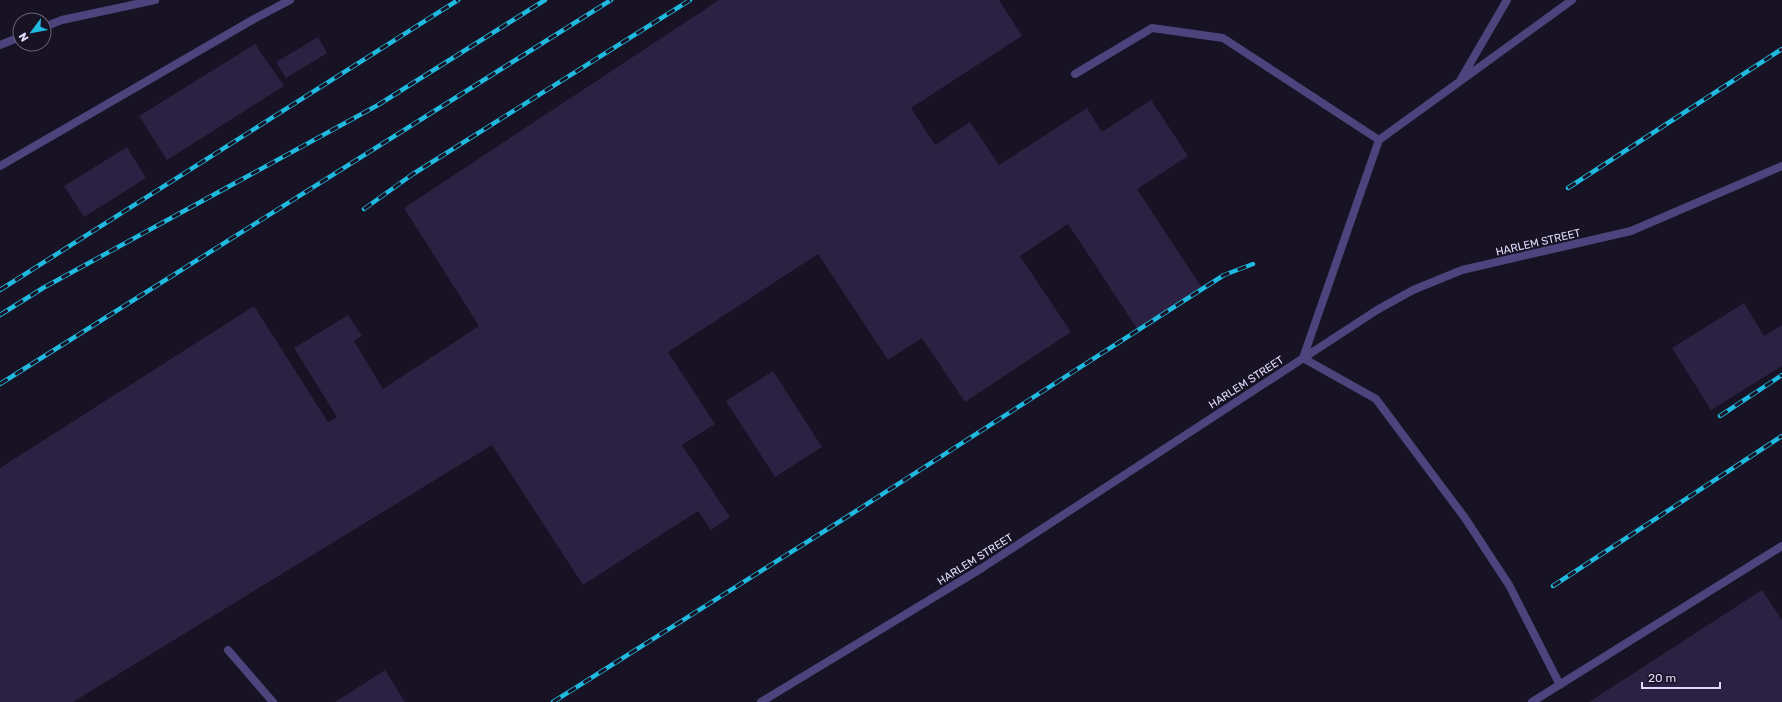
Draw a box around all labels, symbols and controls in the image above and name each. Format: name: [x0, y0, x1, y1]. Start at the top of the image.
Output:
north arrow: [12, 12, 52, 52]
text: N: [16, 30, 32, 44]
street label: HARLEM STREET: [1494, 226, 1582, 259]
street label: HARLEM STREET: [1206, 353, 1287, 411]
street label: HARLEM STREET: [935, 531, 1016, 588]
scale bar: [1642, 664, 1720, 690]
text: 20 m: [1648, 671, 1676, 685]

